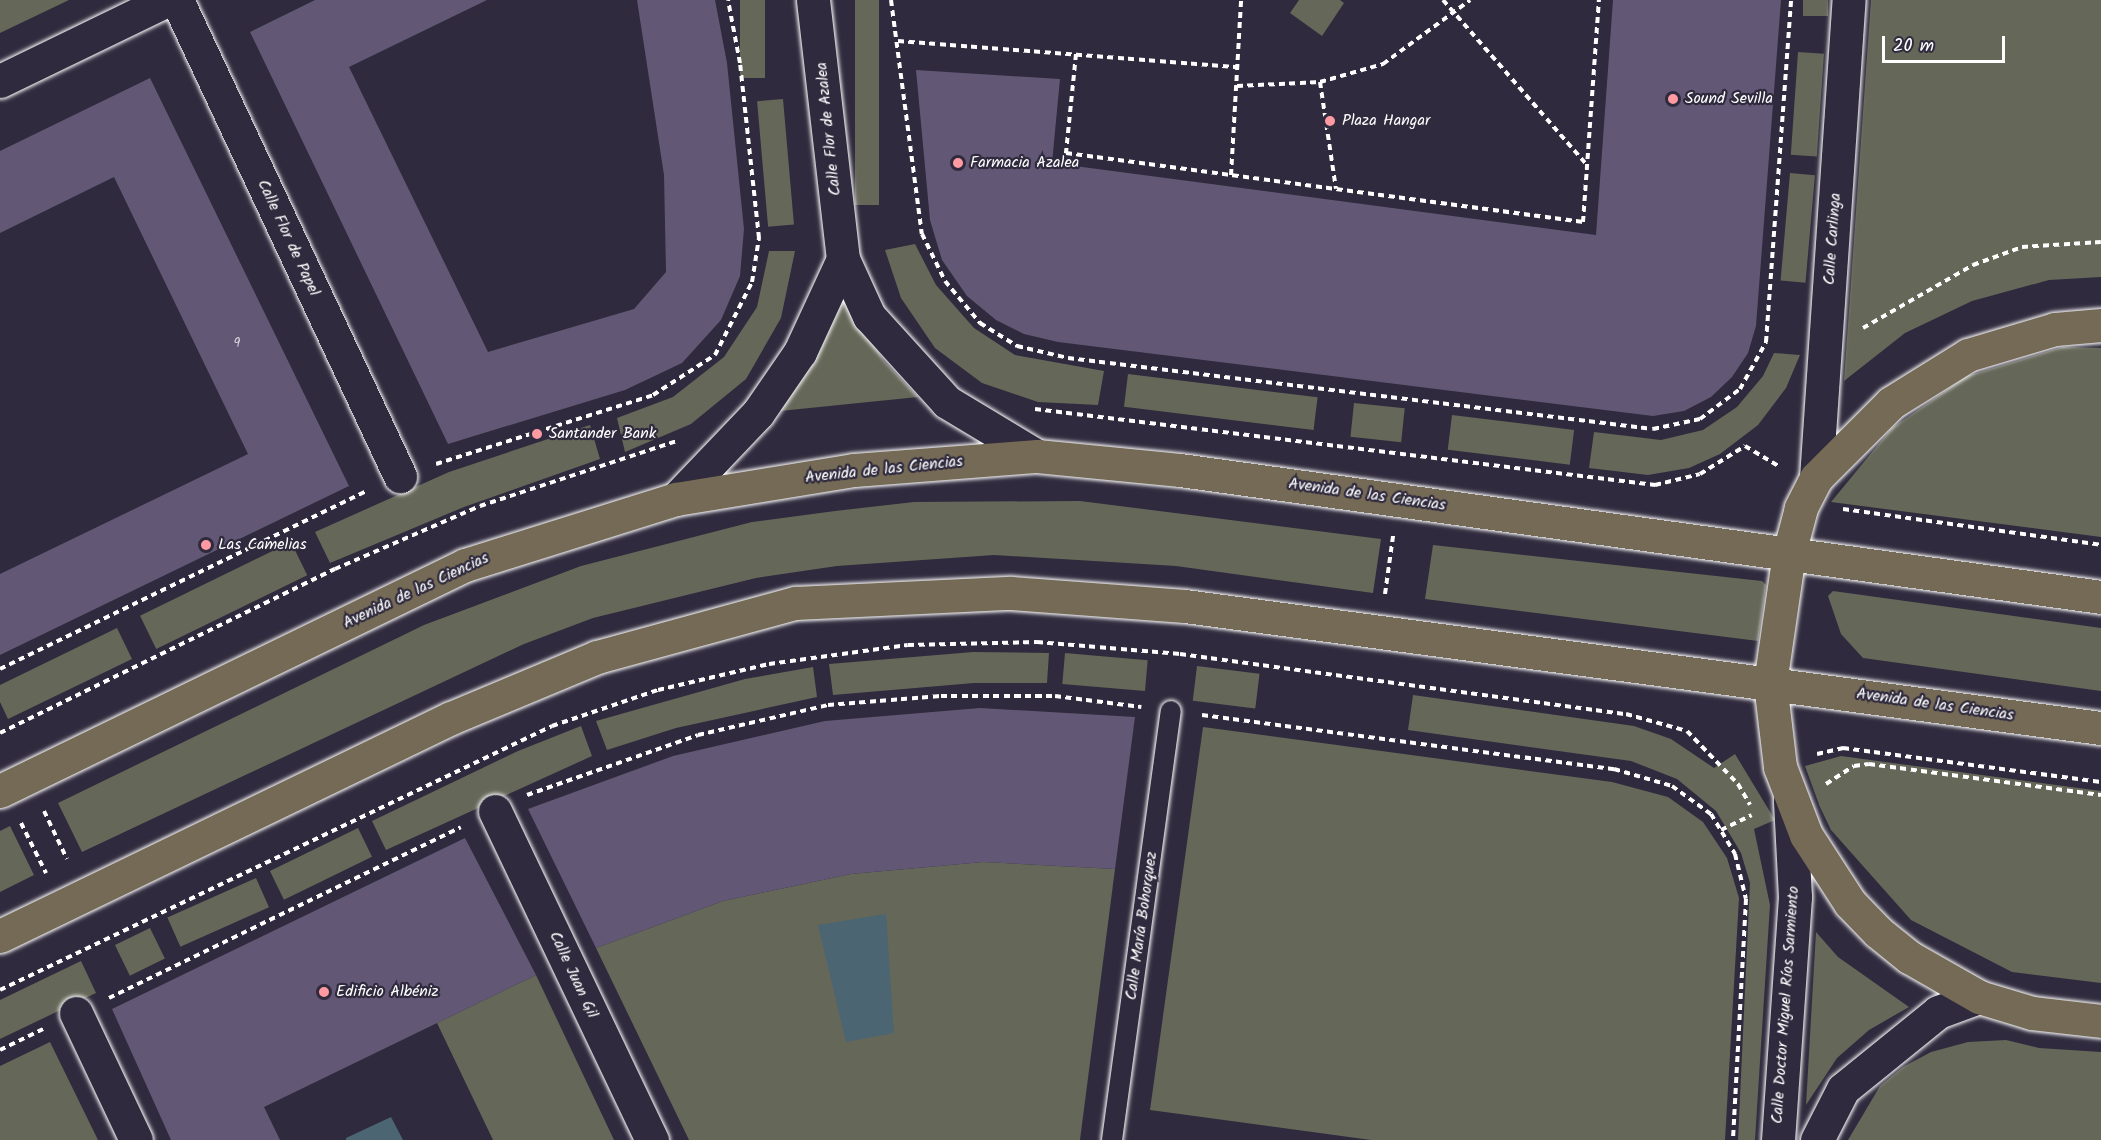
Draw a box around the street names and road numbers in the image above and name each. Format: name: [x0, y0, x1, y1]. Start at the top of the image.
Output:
street label: Calle Flor de Azalea: [812, 61, 846, 197]
street label: Calle Flor de Papel: [253, 177, 323, 299]
street label: Calle Carlinga: [1820, 192, 1846, 286]
street label: Avenida de las Ciencias: [804, 452, 964, 488]
street label: Avenida de las Ciencias: [1287, 474, 1447, 516]
street label: Avenida de las Ciencias: [340, 549, 492, 633]
street label: Avenida de las Ciencias: [1855, 684, 2015, 726]
street label: Calle María Bohorquez: [1122, 851, 1162, 1001]
street label: Calle Doctor Miguel Ríos Sarmiento: [1768, 885, 1804, 1125]
street label: Calle Juan Gil: [545, 928, 601, 1022]

